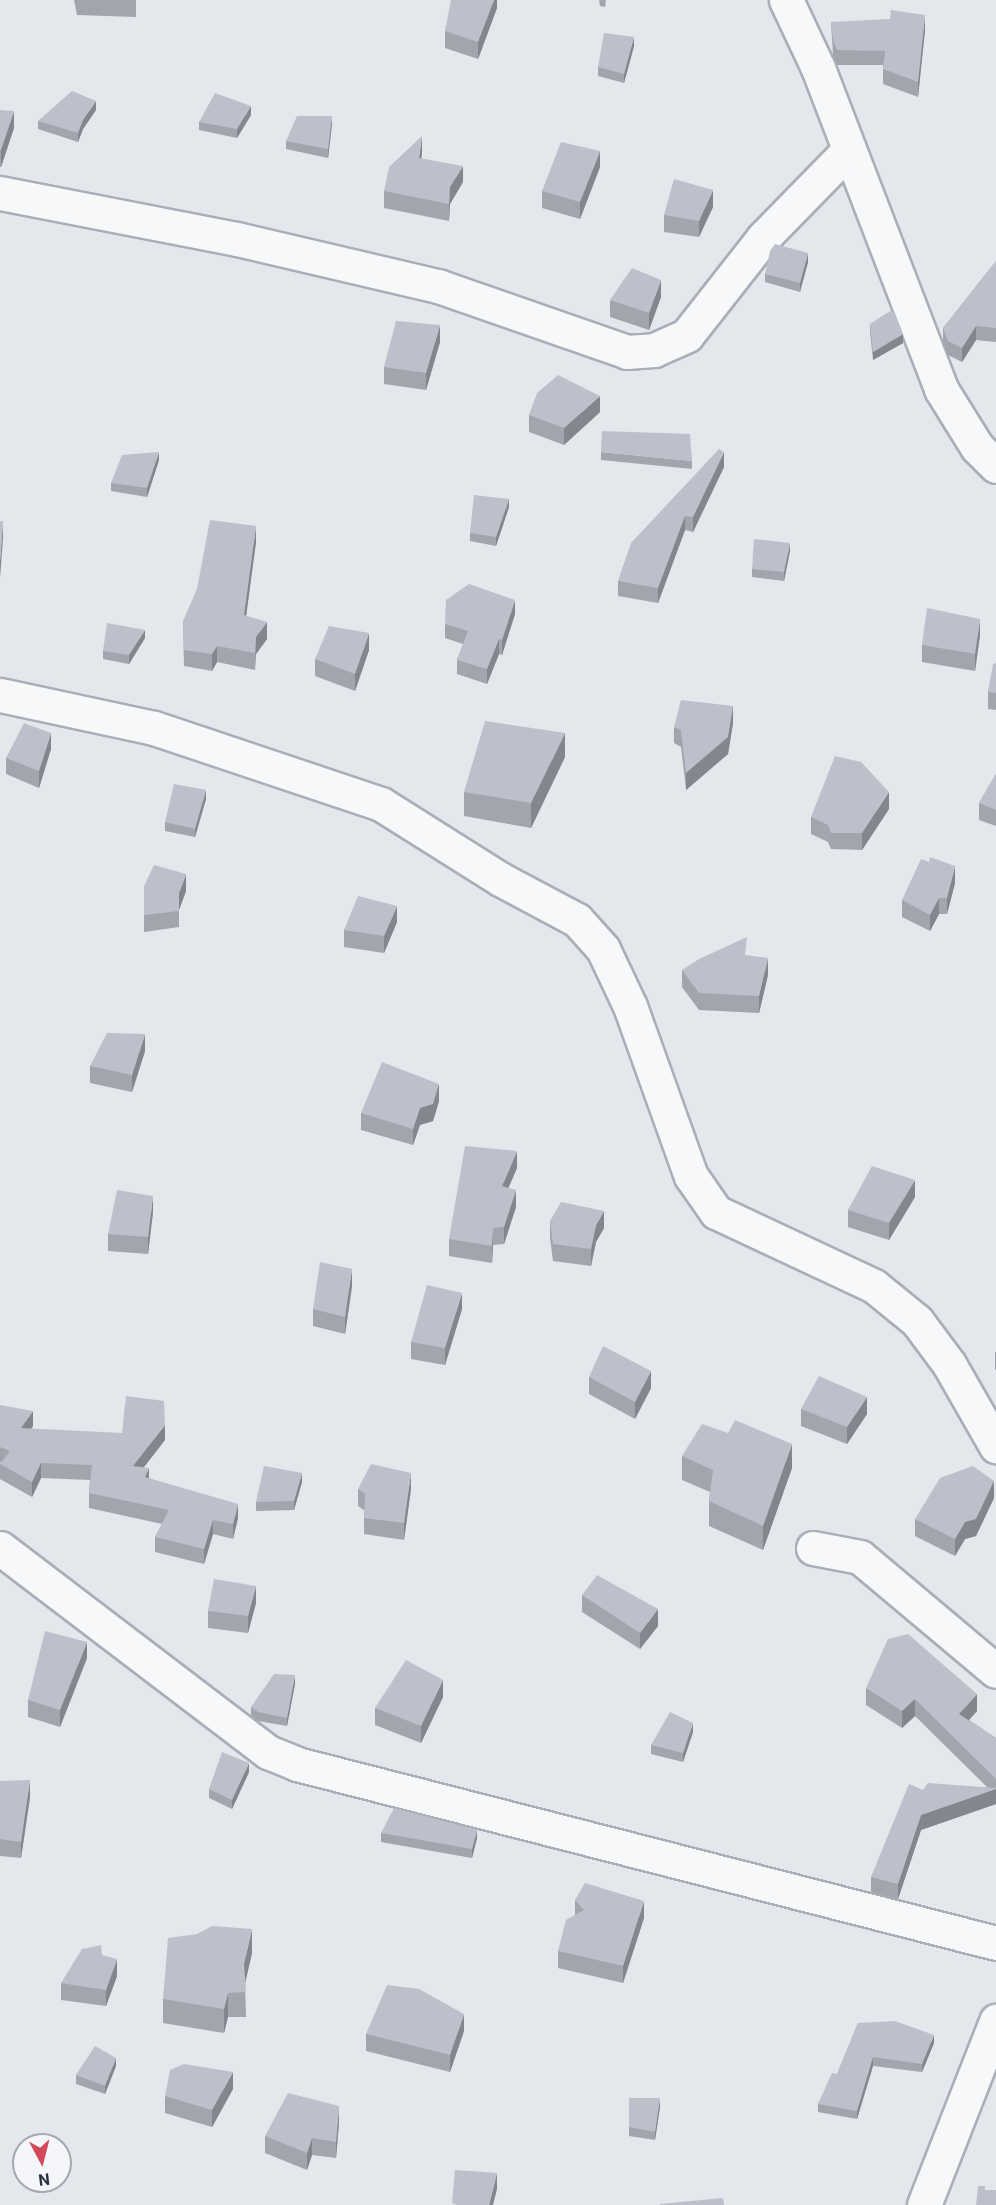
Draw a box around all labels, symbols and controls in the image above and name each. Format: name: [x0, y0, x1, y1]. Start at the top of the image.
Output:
north arrow: [12, 2133, 72, 2193]
text: N: [37, 2169, 51, 2189]

